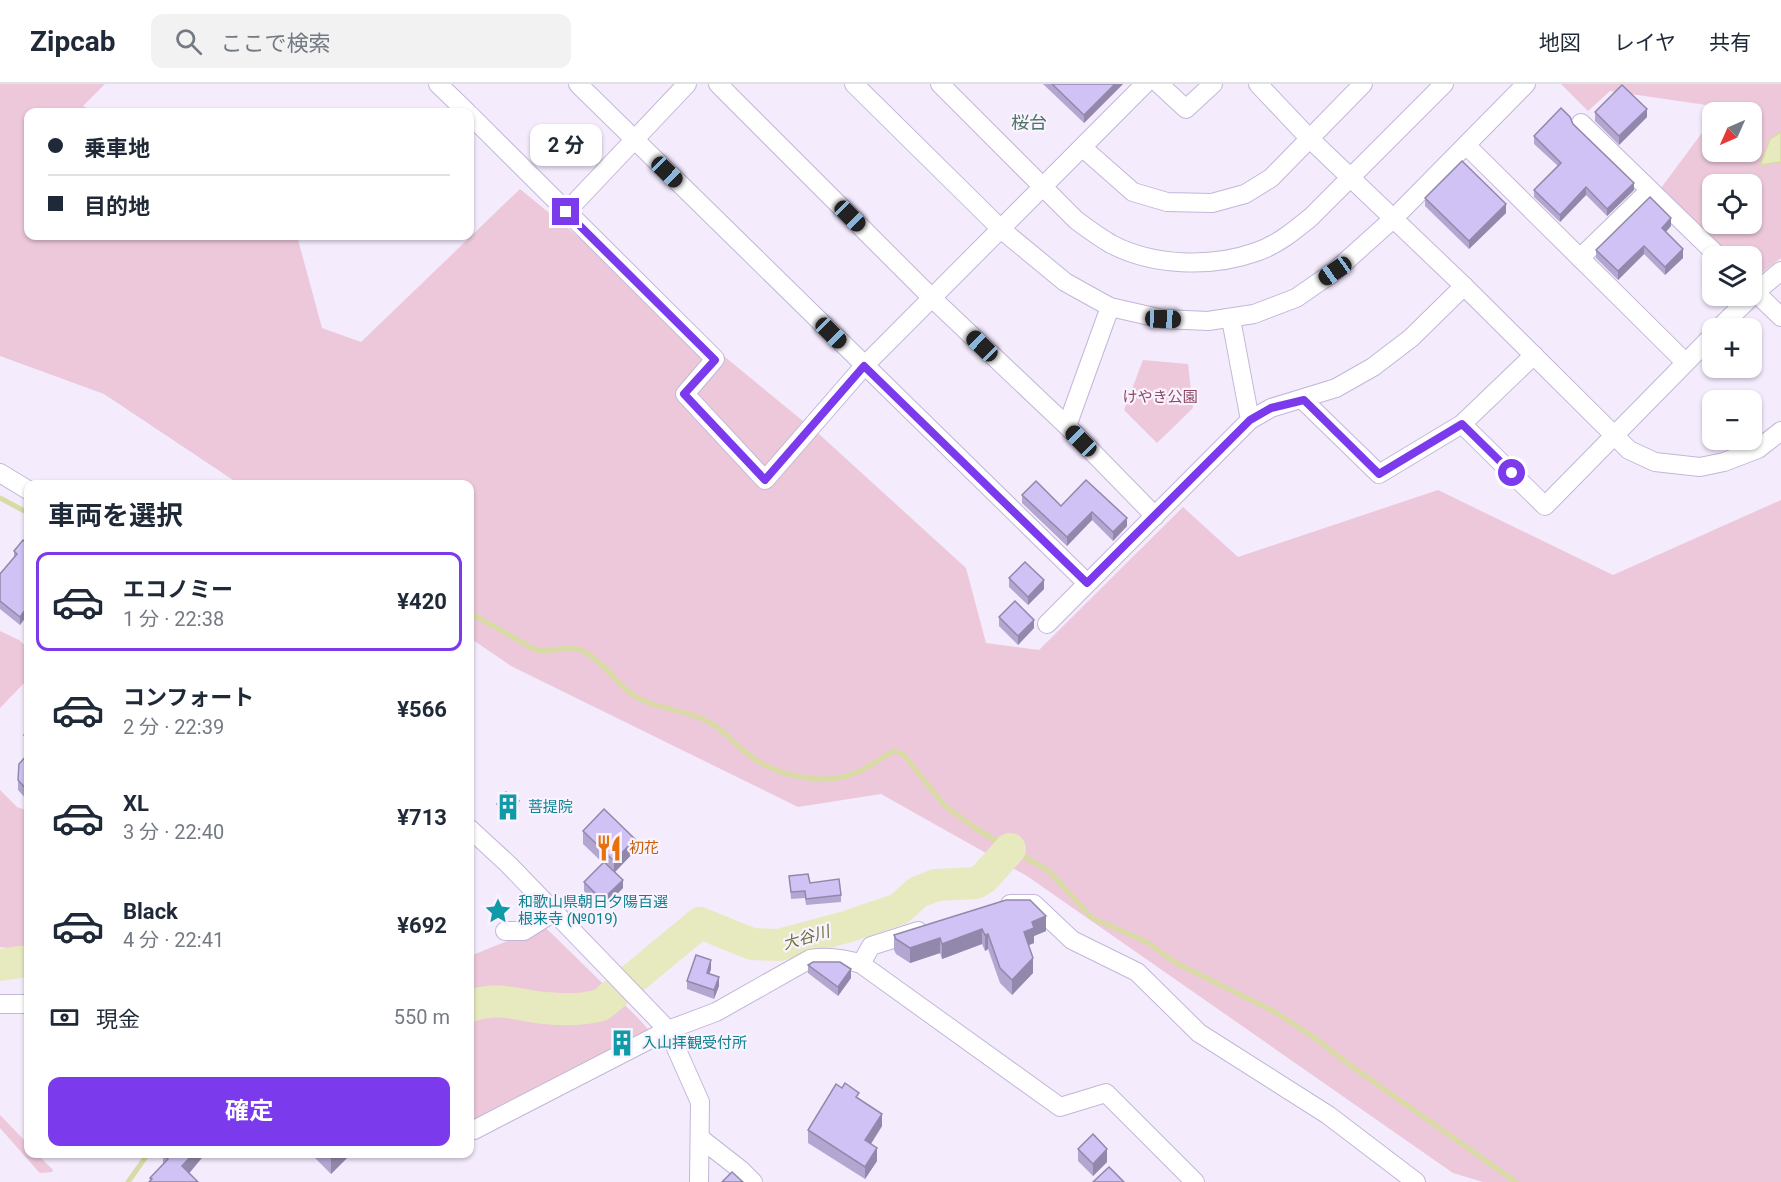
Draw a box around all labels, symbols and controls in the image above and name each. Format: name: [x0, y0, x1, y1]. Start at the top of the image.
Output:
search box: [151, 14, 571, 68]
text: Zipcab: [30, 25, 115, 58]
icon: search: [172, 25, 205, 58]
text: ここで検索: [220, 31, 331, 56]
text: 地図: [1539, 31, 1581, 55]
text: レイヤ: [1614, 31, 1676, 55]
text: 共有: [1709, 31, 1751, 55]
north arrow: [1702, 102, 1762, 162]
map controls: [1702, 102, 1762, 450]
district label: 桜台: [1011, 112, 1047, 133]
callout: 2 分: [530, 125, 602, 167]
text: 2 分: [548, 133, 584, 157]
text: 乗車地: [84, 136, 150, 161]
car: [648, 153, 686, 191]
button: locate: [1702, 174, 1762, 234]
text: 目的地: [84, 194, 150, 219]
car: [831, 197, 869, 235]
route end: [552, 198, 579, 225]
button: layers: [1702, 246, 1762, 306]
car: [1315, 253, 1355, 289]
car: [1145, 309, 1181, 329]
car: [812, 314, 850, 352]
button: +: [1702, 318, 1762, 378]
car: [963, 327, 1001, 365]
park label: けやき公園: [1122, 388, 1198, 406]
button: −: [1702, 390, 1762, 450]
car: [1062, 422, 1100, 460]
route start: [1498, 459, 1525, 486]
text: 車両を選択: [48, 500, 183, 532]
icon: car: [51, 575, 105, 629]
text: エコノミー: [123, 577, 233, 602]
text: ¥420: [397, 589, 447, 614]
text: 1 分 · 22:38: [123, 607, 224, 631]
icon: car: [51, 683, 105, 737]
text: コンフォート: [123, 685, 254, 710]
text: ¥566: [397, 697, 447, 722]
text: 2 分 · 22:39: [123, 715, 224, 739]
icon: car: [51, 791, 105, 845]
text: XL: [123, 791, 149, 816]
building icon: 菩提院: [493, 792, 523, 822]
place label: 菩提院: [528, 798, 573, 816]
text: ¥713: [397, 805, 447, 830]
text: 3 分 · 22:40: [123, 820, 224, 844]
restaurant icon: 初花: [594, 833, 624, 863]
place label: 初花: [629, 839, 659, 857]
place label: 和歌山県朝日夕陽百選 根来寺 (№019): [518, 893, 668, 928]
place icon: 和歌山県朝日夕陽百選 根来寺 (№019): [483, 896, 513, 926]
icon: car: [51, 899, 105, 953]
text: Black: [123, 899, 178, 924]
text: ¥692: [397, 913, 447, 938]
water label: 大谷川: [780, 921, 834, 953]
text: 4 分 · 22:41: [123, 928, 224, 952]
icon: cash: [48, 1001, 81, 1034]
text: 550 m: [394, 1005, 450, 1029]
text: 現金: [96, 1007, 140, 1032]
building icon: 入山拝観受付所: [607, 1028, 637, 1058]
place label: 入山拝観受付所: [642, 1034, 747, 1052]
button: 確定: [48, 1077, 450, 1146]

